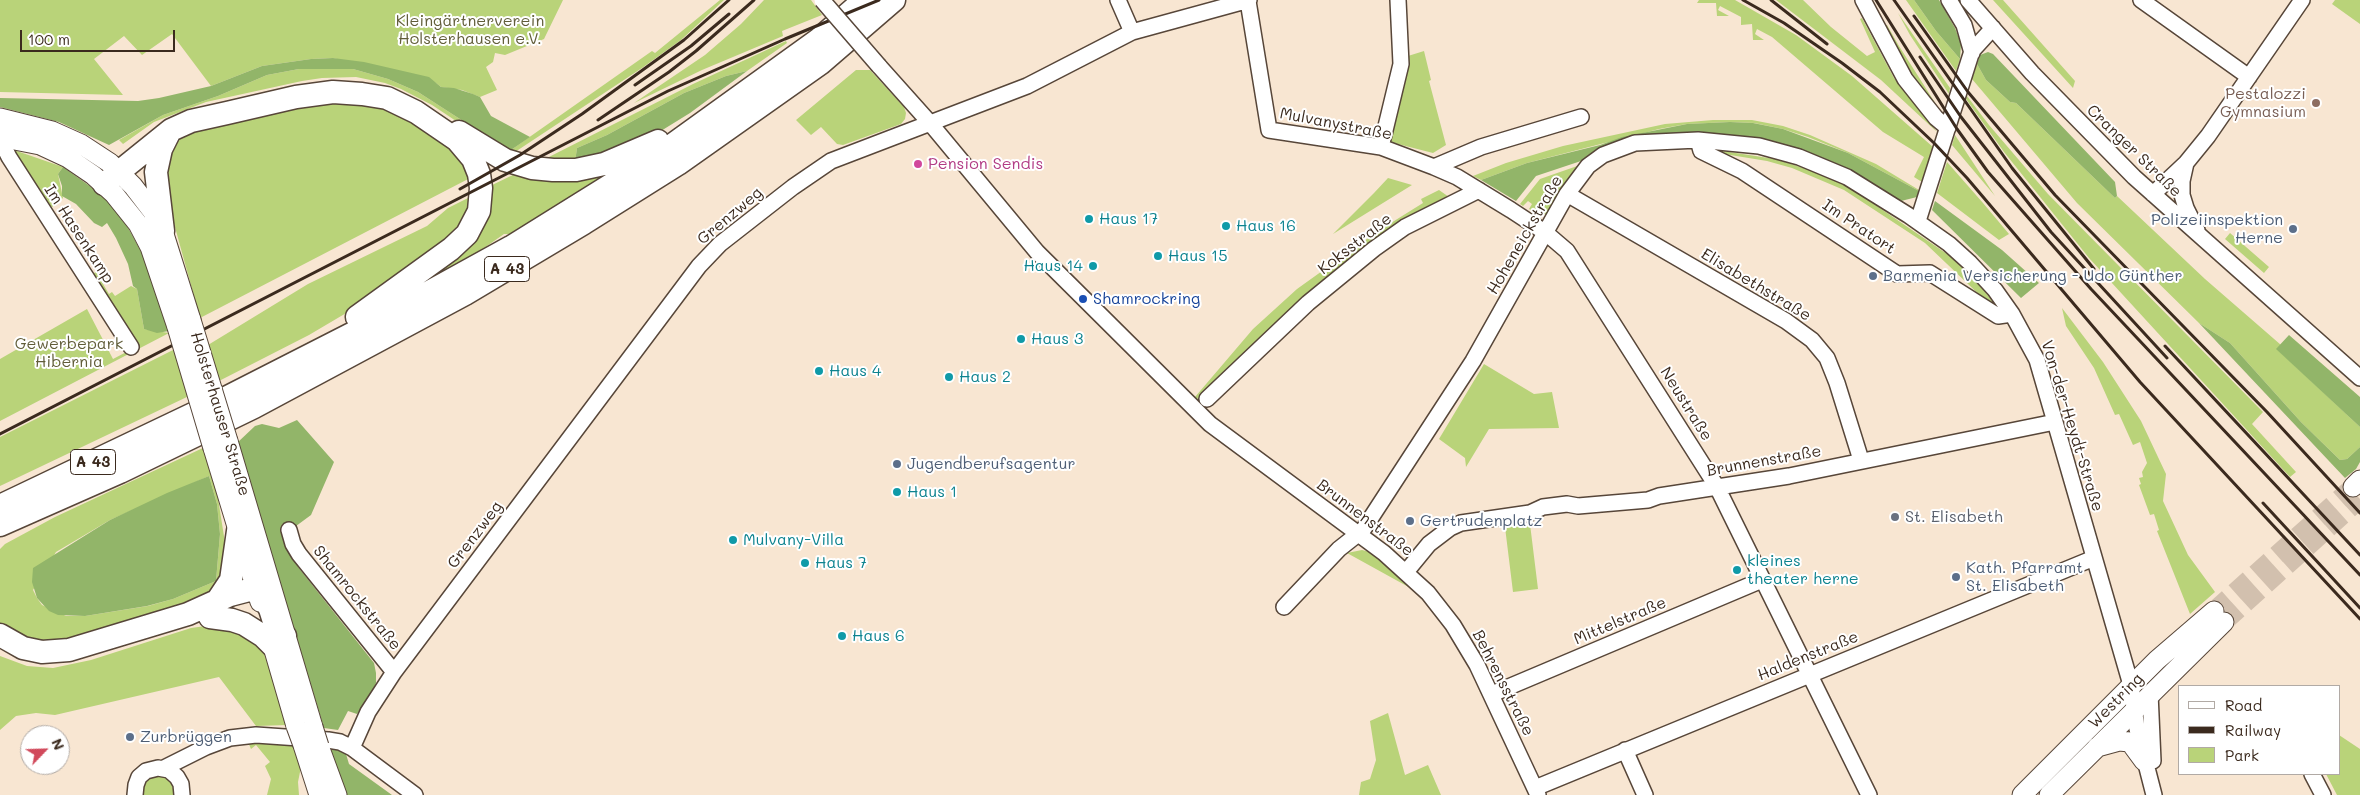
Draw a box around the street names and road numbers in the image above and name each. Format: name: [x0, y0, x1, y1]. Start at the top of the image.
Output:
street label: Cranger Straße: [2082, 101, 2186, 201]
street label: Mulvanystraße: [1278, 104, 1394, 144]
street label: Hoheneickstraße: [1483, 172, 1567, 298]
street label: Im Hasenkamp: [40, 181, 118, 287]
street label: Grenzweg: [694, 183, 766, 249]
street label: Im Pratort: [1819, 195, 1899, 259]
street label: Koksstraße: [1314, 209, 1396, 279]
street label: Elisabethstraße: [1698, 245, 1814, 325]
road number: A 43: [484, 256, 530, 282]
street label: Holsterhauser Straße: [186, 330, 254, 498]
street label: Von-der-Heydt-Straße: [2037, 338, 2107, 514]
street label: Neustraße: [1656, 364, 1716, 444]
street label: Brunnenstraße: [1705, 441, 1823, 481]
road number: A 43: [70, 450, 116, 474]
street label: Brunnenstraße: [1313, 475, 1417, 561]
street label: Grenzweg: [444, 498, 506, 572]
street label: Shamrockstraße: [309, 542, 405, 654]
street label: Mittelstraße: [1571, 593, 1669, 649]
street label: Behrensstraße: [1468, 627, 1538, 739]
street label: Haldenstraße: [1755, 627, 1861, 685]
street label: Westring: [2085, 670, 2147, 732]

